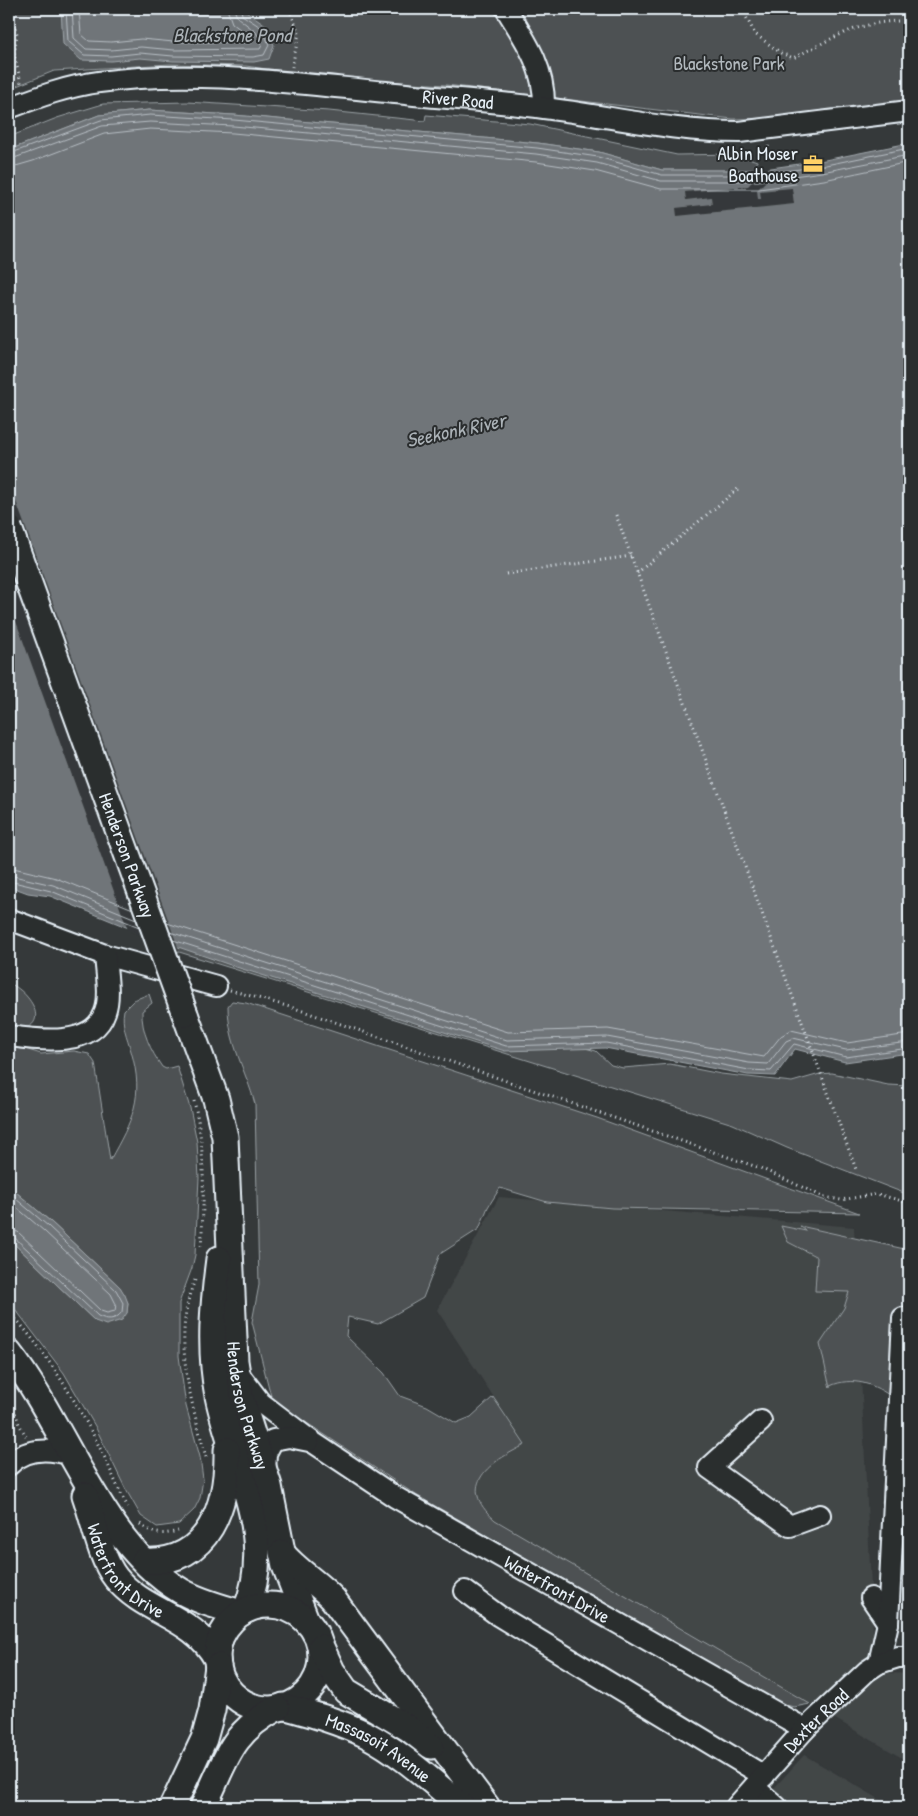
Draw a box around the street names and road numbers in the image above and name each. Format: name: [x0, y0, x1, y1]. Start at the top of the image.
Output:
street label: River Road: [421, 83, 495, 115]
street label: Henderson Parkway: [93, 789, 162, 921]
street label: Henderson Parkway: [221, 1341, 276, 1473]
street label: Waterfront Drive: [81, 1520, 170, 1624]
street label: Waterfront Drive: [500, 1549, 615, 1629]
street label: Dexter Road: [777, 1682, 854, 1758]
street label: Massasoit Avenue: [322, 1706, 437, 1789]

